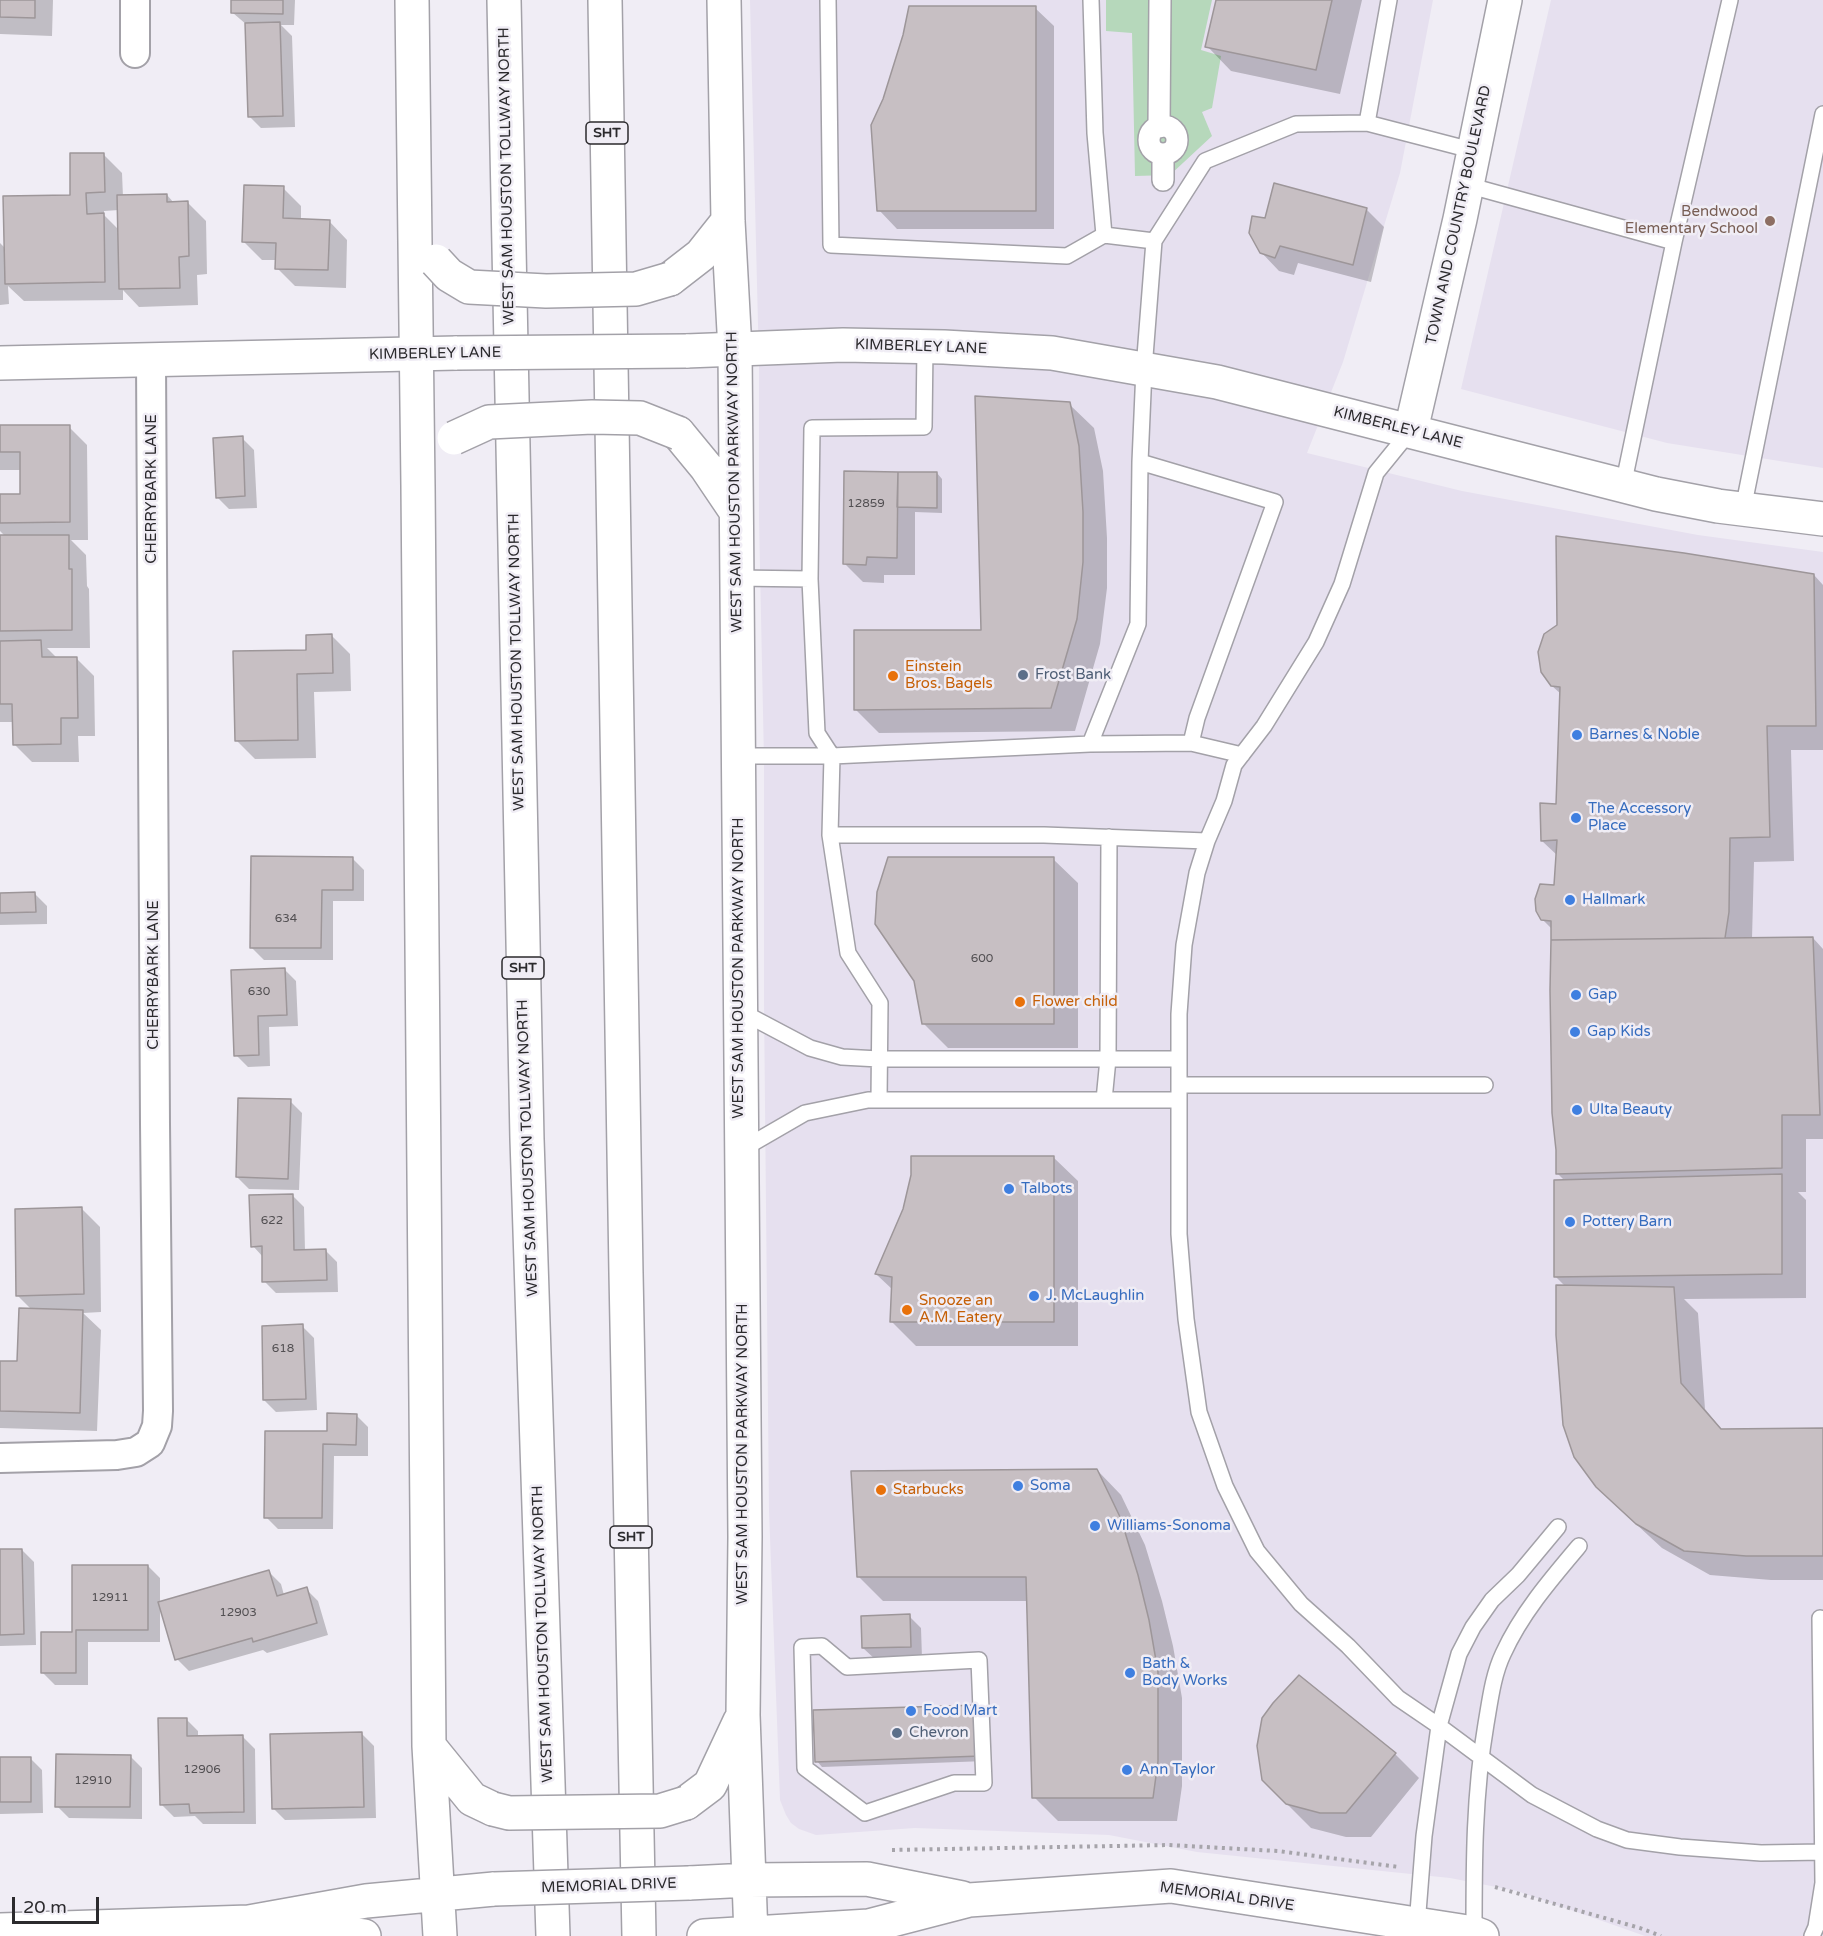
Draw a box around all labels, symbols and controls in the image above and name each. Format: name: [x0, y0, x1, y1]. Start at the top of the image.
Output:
street label: WEST SAM HOUSTON TOLLWAY NORTH: [495, 27, 519, 325]
street label: TOWN AND COUNTRY BOULEVARD: [1423, 84, 1495, 346]
road number: SHT: [586, 122, 628, 144]
place label: Bendwood Elementary School: [1625, 203, 1758, 238]
marker: Bendwood Elementary School: [1763, 214, 1777, 228]
street label: WEST SAM HOUSTON PARKWAY NORTH: [723, 331, 747, 633]
street label: KIMBERLEY LANE: [855, 336, 987, 358]
street label: KIMBERLEY LANE: [369, 344, 501, 364]
street label: KIMBERLEY LANE: [1332, 403, 1464, 453]
street label: CHERRYBARK LANE: [143, 414, 161, 564]
house number: 12859: [847, 497, 885, 511]
street label: WEST SAM HOUSTON TOLLWAY NORTH: [505, 513, 529, 811]
place label: Einstein Bros. Bagels: [905, 658, 993, 693]
place label: Frost Bank: [1035, 666, 1111, 684]
marker: Frost Bank: [1016, 668, 1030, 682]
marker: Einstein Bros. Bagels: [886, 669, 900, 683]
place label: Barnes & Noble: [1589, 726, 1700, 744]
marker: Barnes & Noble: [1570, 728, 1584, 742]
place label: The Accessory Place: [1588, 800, 1691, 835]
marker: The Accessory Place: [1569, 811, 1583, 825]
street label: WEST SAM HOUSTON PARKWAY NORTH: [730, 817, 748, 1119]
place label: Hallmark: [1582, 891, 1645, 909]
marker: Hallmark: [1563, 893, 1577, 907]
street label: CHERRYBARK LANE: [145, 900, 163, 1050]
house number: 634: [275, 912, 297, 926]
house number: 600: [971, 952, 993, 966]
road number: SHT: [502, 957, 544, 979]
house number: 630: [248, 985, 270, 999]
place label: Gap: [1588, 986, 1617, 1004]
marker: Gap: [1569, 988, 1583, 1002]
place label: Flower child: [1032, 993, 1118, 1011]
marker: Flower child: [1013, 995, 1027, 1009]
street label: WEST SAM HOUSTON TOLLWAY NORTH: [514, 999, 542, 1297]
place label: Gap Kids: [1587, 1023, 1651, 1041]
marker: Gap Kids: [1568, 1025, 1582, 1039]
place label: Ulta Beauty: [1589, 1101, 1672, 1119]
marker: Ulta Beauty: [1570, 1103, 1584, 1117]
place label: Talbots: [1021, 1180, 1073, 1198]
marker: Talbots: [1002, 1182, 1016, 1196]
place label: Pottery Barn: [1582, 1213, 1672, 1231]
house number: 622: [261, 1214, 283, 1228]
marker: Pottery Barn: [1563, 1215, 1577, 1229]
place label: J. McLaughlin: [1046, 1287, 1144, 1305]
marker: J. McLaughlin: [1027, 1289, 1041, 1303]
place label: Snooze an A.M. Eatery: [919, 1292, 1002, 1327]
street label: WEST SAM HOUSTON PARKWAY NORTH: [734, 1303, 752, 1605]
marker: Snooze an A.M. Eatery: [900, 1303, 914, 1317]
house number: 618: [272, 1342, 294, 1356]
place label: Soma: [1030, 1477, 1071, 1495]
marker: Soma: [1011, 1479, 1025, 1493]
place label: Starbucks: [893, 1481, 964, 1499]
marker: Starbucks: [874, 1483, 888, 1497]
street label: WEST SAM HOUSTON TOLLWAY NORTH: [529, 1485, 557, 1783]
place label: Williams-Sonoma: [1107, 1517, 1231, 1535]
marker: Williams-Sonoma: [1088, 1519, 1102, 1533]
road number: SHT: [610, 1526, 652, 1548]
house number: 12911: [91, 1591, 129, 1605]
house number: 12903: [219, 1606, 257, 1620]
place label: Bath & Body Works: [1142, 1655, 1228, 1690]
marker: Bath & Body Works: [1123, 1666, 1137, 1680]
place label: Food Mart: [923, 1702, 998, 1720]
marker: Food Mart: [904, 1704, 918, 1718]
place label: Chevron: [909, 1724, 969, 1742]
marker: Chevron: [890, 1726, 904, 1740]
place label: Ann Taylor: [1139, 1761, 1215, 1779]
house number: 12906: [183, 1763, 221, 1777]
marker: Ann Taylor: [1120, 1763, 1134, 1777]
house number: 12910: [74, 1774, 112, 1788]
street label: MEMORIAL DRIVE: [541, 1875, 677, 1897]
street label: MEMORIAL DRIVE: [1159, 1879, 1295, 1915]
scale bar: [15, 1885, 102, 1923]
text: 20 m: [23, 1896, 67, 1918]

